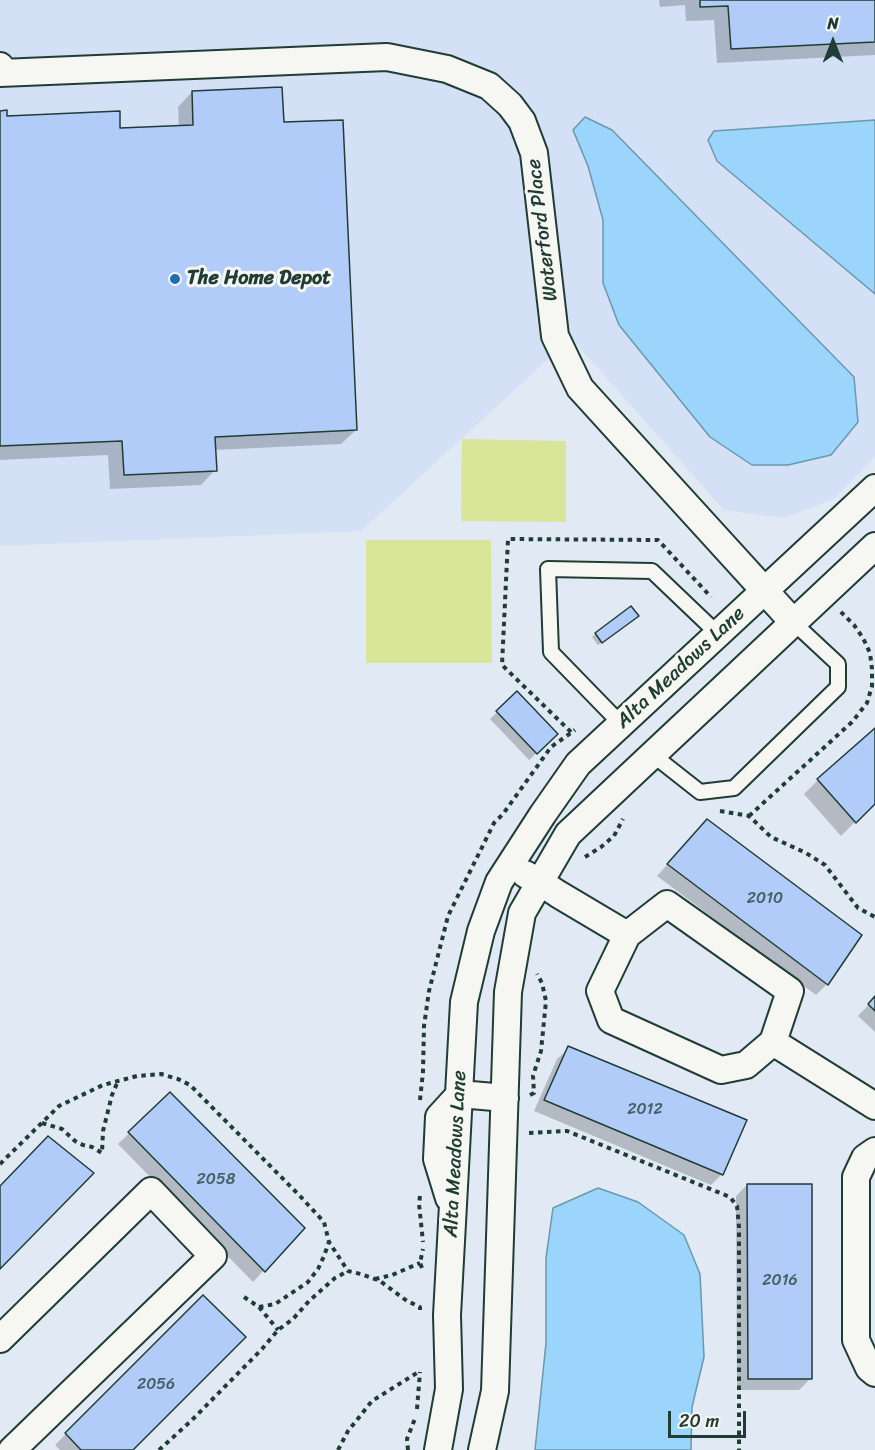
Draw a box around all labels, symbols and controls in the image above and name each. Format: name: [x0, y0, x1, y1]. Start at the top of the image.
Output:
text: N: [827, 9, 839, 38]
north arrow: [803, 12, 863, 72]
street label: Waterford Place: [522, 157, 564, 303]
place label: The Home Depot: [187, 267, 331, 291]
marker: The Home Depot: [168, 272, 182, 286]
street label: Alta Meadows Lane: [612, 602, 750, 734]
house number: 2010: [747, 889, 783, 909]
street label: Alta Meadows Lane: [440, 1070, 472, 1238]
house number: 2012: [627, 1100, 663, 1120]
house number: 2058: [197, 1170, 235, 1190]
house number: 2016: [762, 1271, 798, 1291]
house number: 2056: [137, 1375, 175, 1395]
scale bar: [671, 1399, 749, 1437]
text: 20 m: [679, 1405, 719, 1437]

